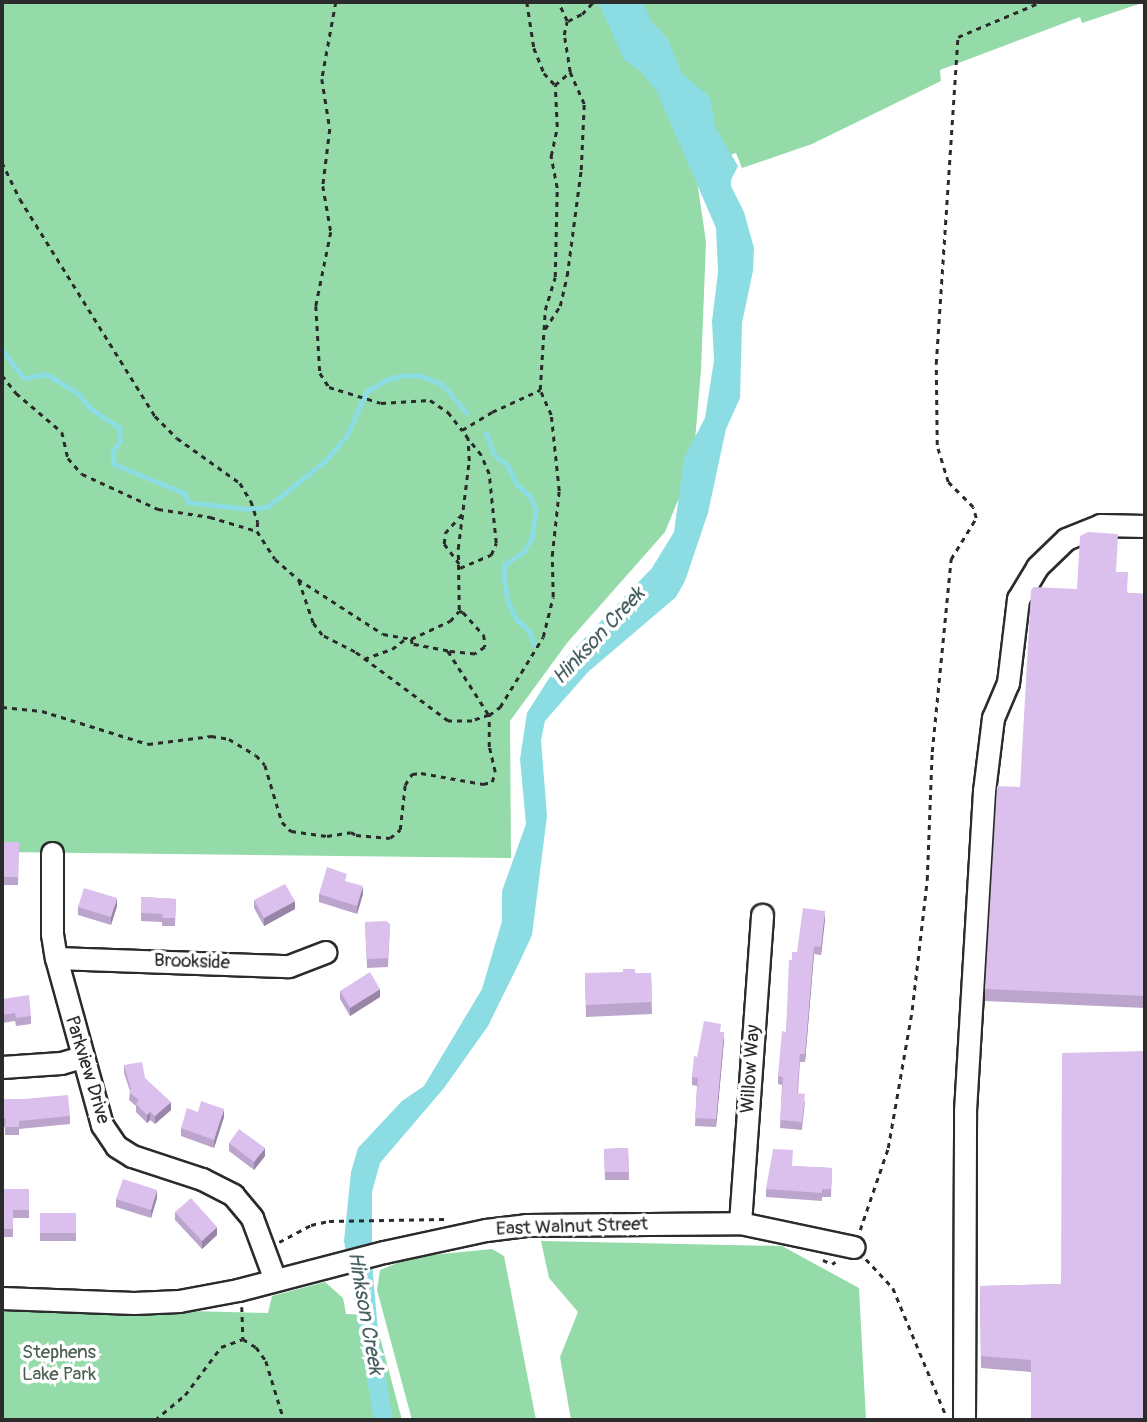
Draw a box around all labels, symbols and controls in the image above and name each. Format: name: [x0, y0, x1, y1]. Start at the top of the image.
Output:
water label: Hinkson Creek: [548, 582, 650, 690]
street label: Brookside: [154, 949, 230, 975]
street label: Parkview Drive: [60, 1013, 114, 1127]
street label: Willow Way: [737, 1024, 765, 1114]
street label: East Walnut Street: [496, 1213, 648, 1241]
water label: Hinkson Creek: [342, 1250, 388, 1376]
park label: Stephens Lake Park: [22, 1342, 96, 1386]

